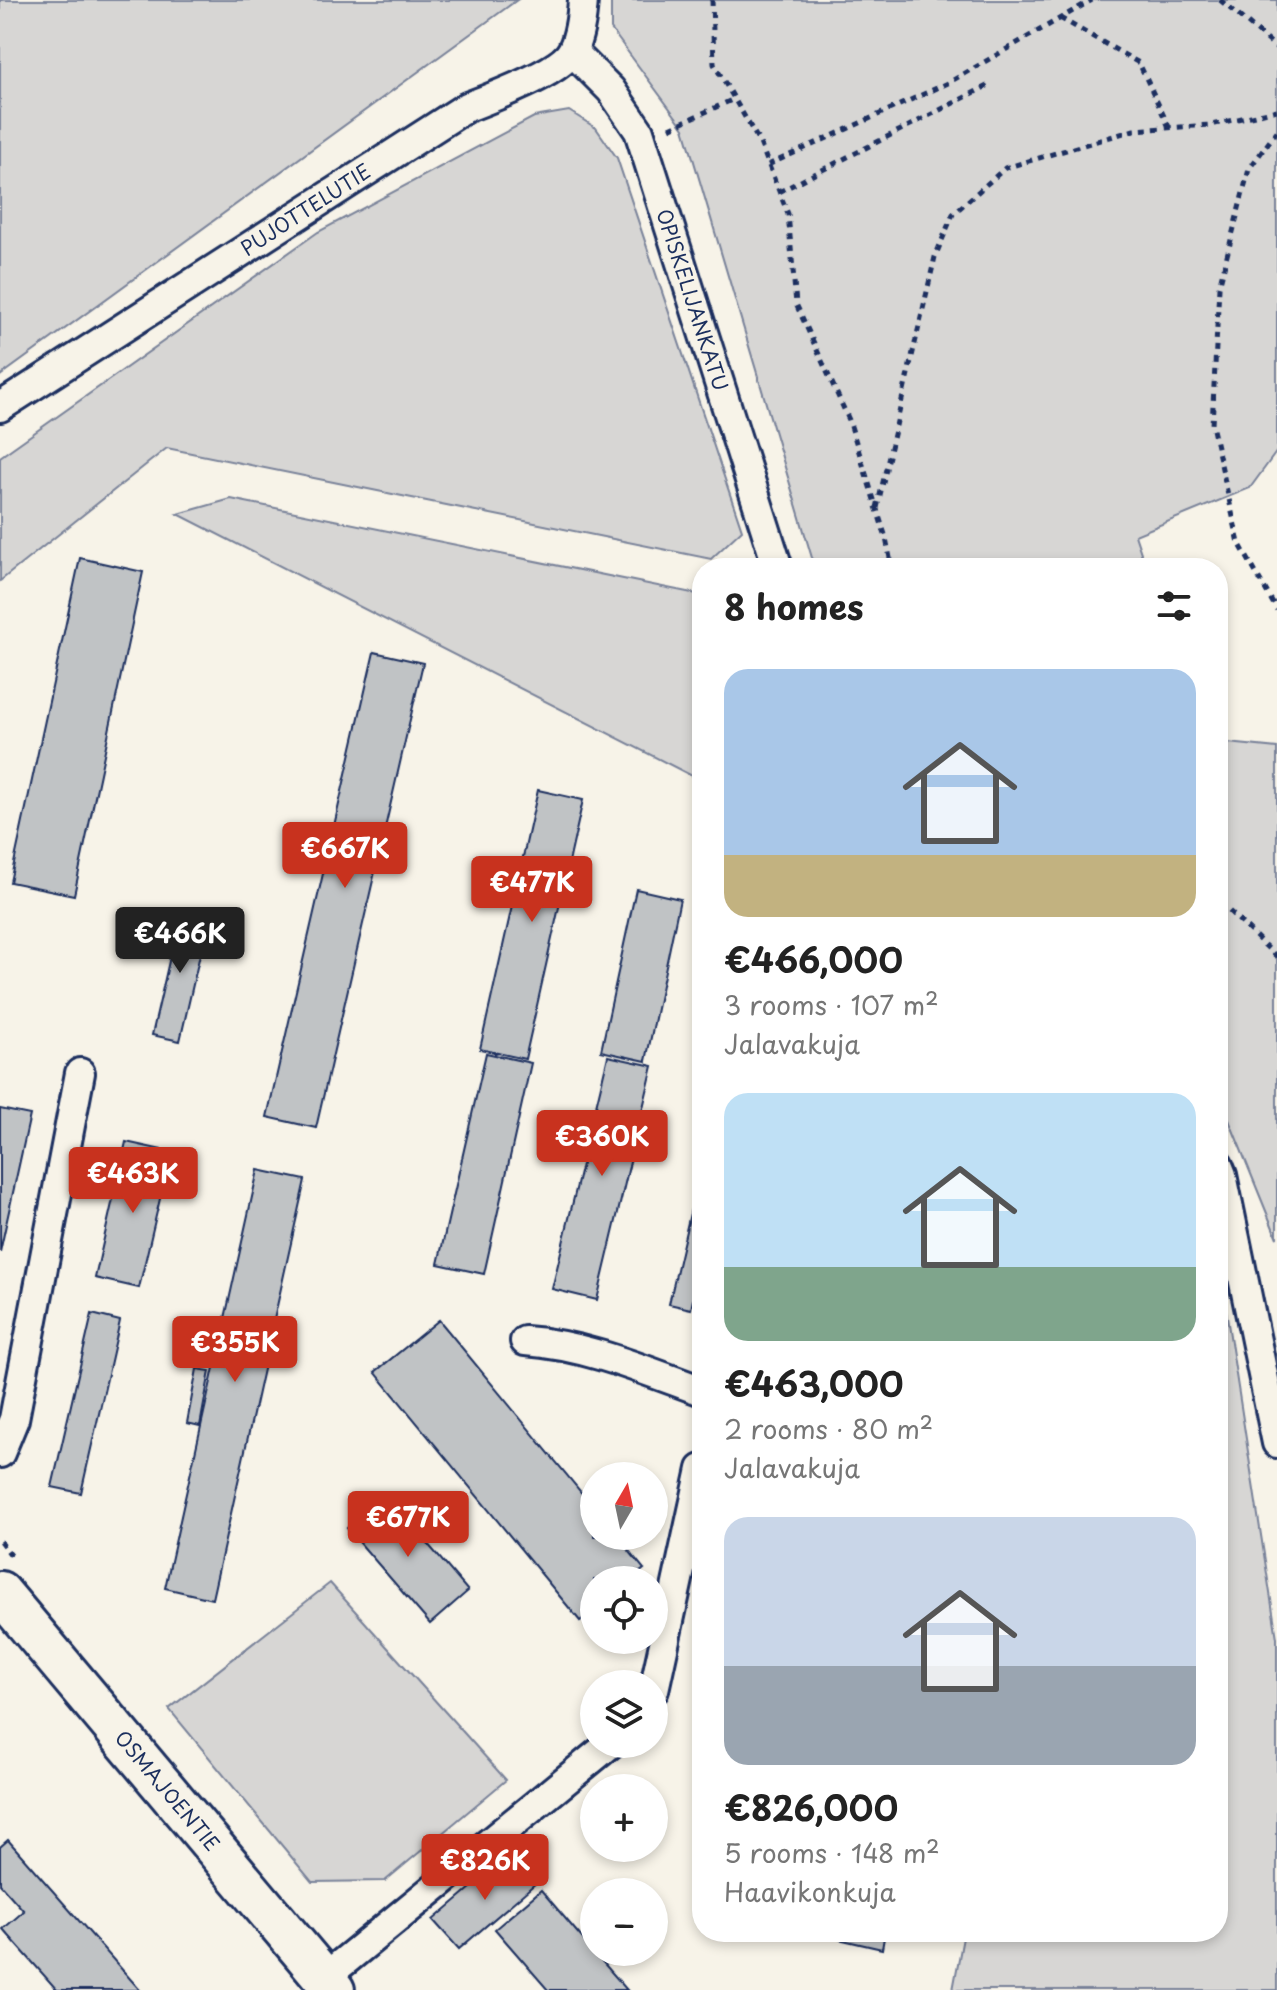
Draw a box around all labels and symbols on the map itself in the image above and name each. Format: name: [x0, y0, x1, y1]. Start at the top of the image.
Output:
street label: PUJOTTELUTIE: [234, 156, 376, 263]
street label: OPISKELIJANKATU: [649, 205, 737, 394]
pin: €667K: [289, 822, 401, 890]
pin: €477K: [476, 856, 588, 924]
pin: €466K: [124, 907, 236, 975]
pin: €360K: [546, 1110, 658, 1178]
pin: €463K: [77, 1147, 189, 1215]
pin: €355K: [179, 1316, 291, 1384]
north arrow: [580, 1462, 668, 1550]
pin: €677K: [352, 1491, 464, 1559]
street label: OSMAJOENTIE: [108, 1723, 227, 1857]
pin: €826K: [429, 1834, 541, 1902]

